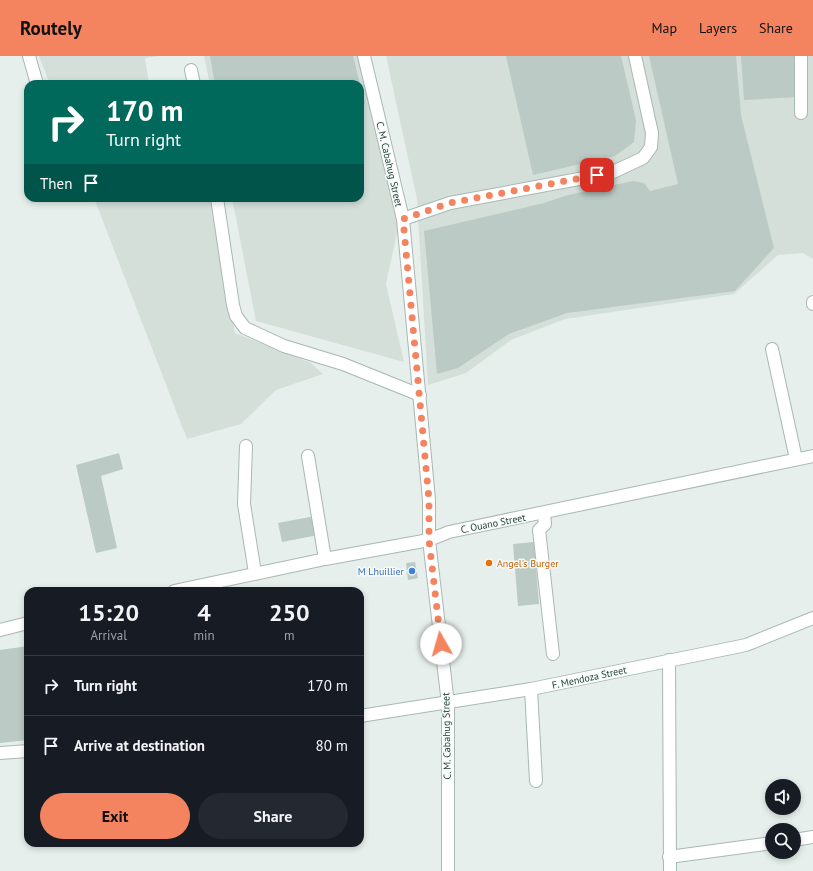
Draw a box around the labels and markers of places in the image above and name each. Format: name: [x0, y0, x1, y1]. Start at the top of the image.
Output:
pin: [580, 158, 614, 192]
place label: Angel's Burger: [497, 557, 559, 570]
marker: Angel's Burger: [484, 558, 494, 568]
place label: M Lhuillier: [358, 565, 405, 578]
marker: M Lhuillier: [407, 566, 417, 576]

